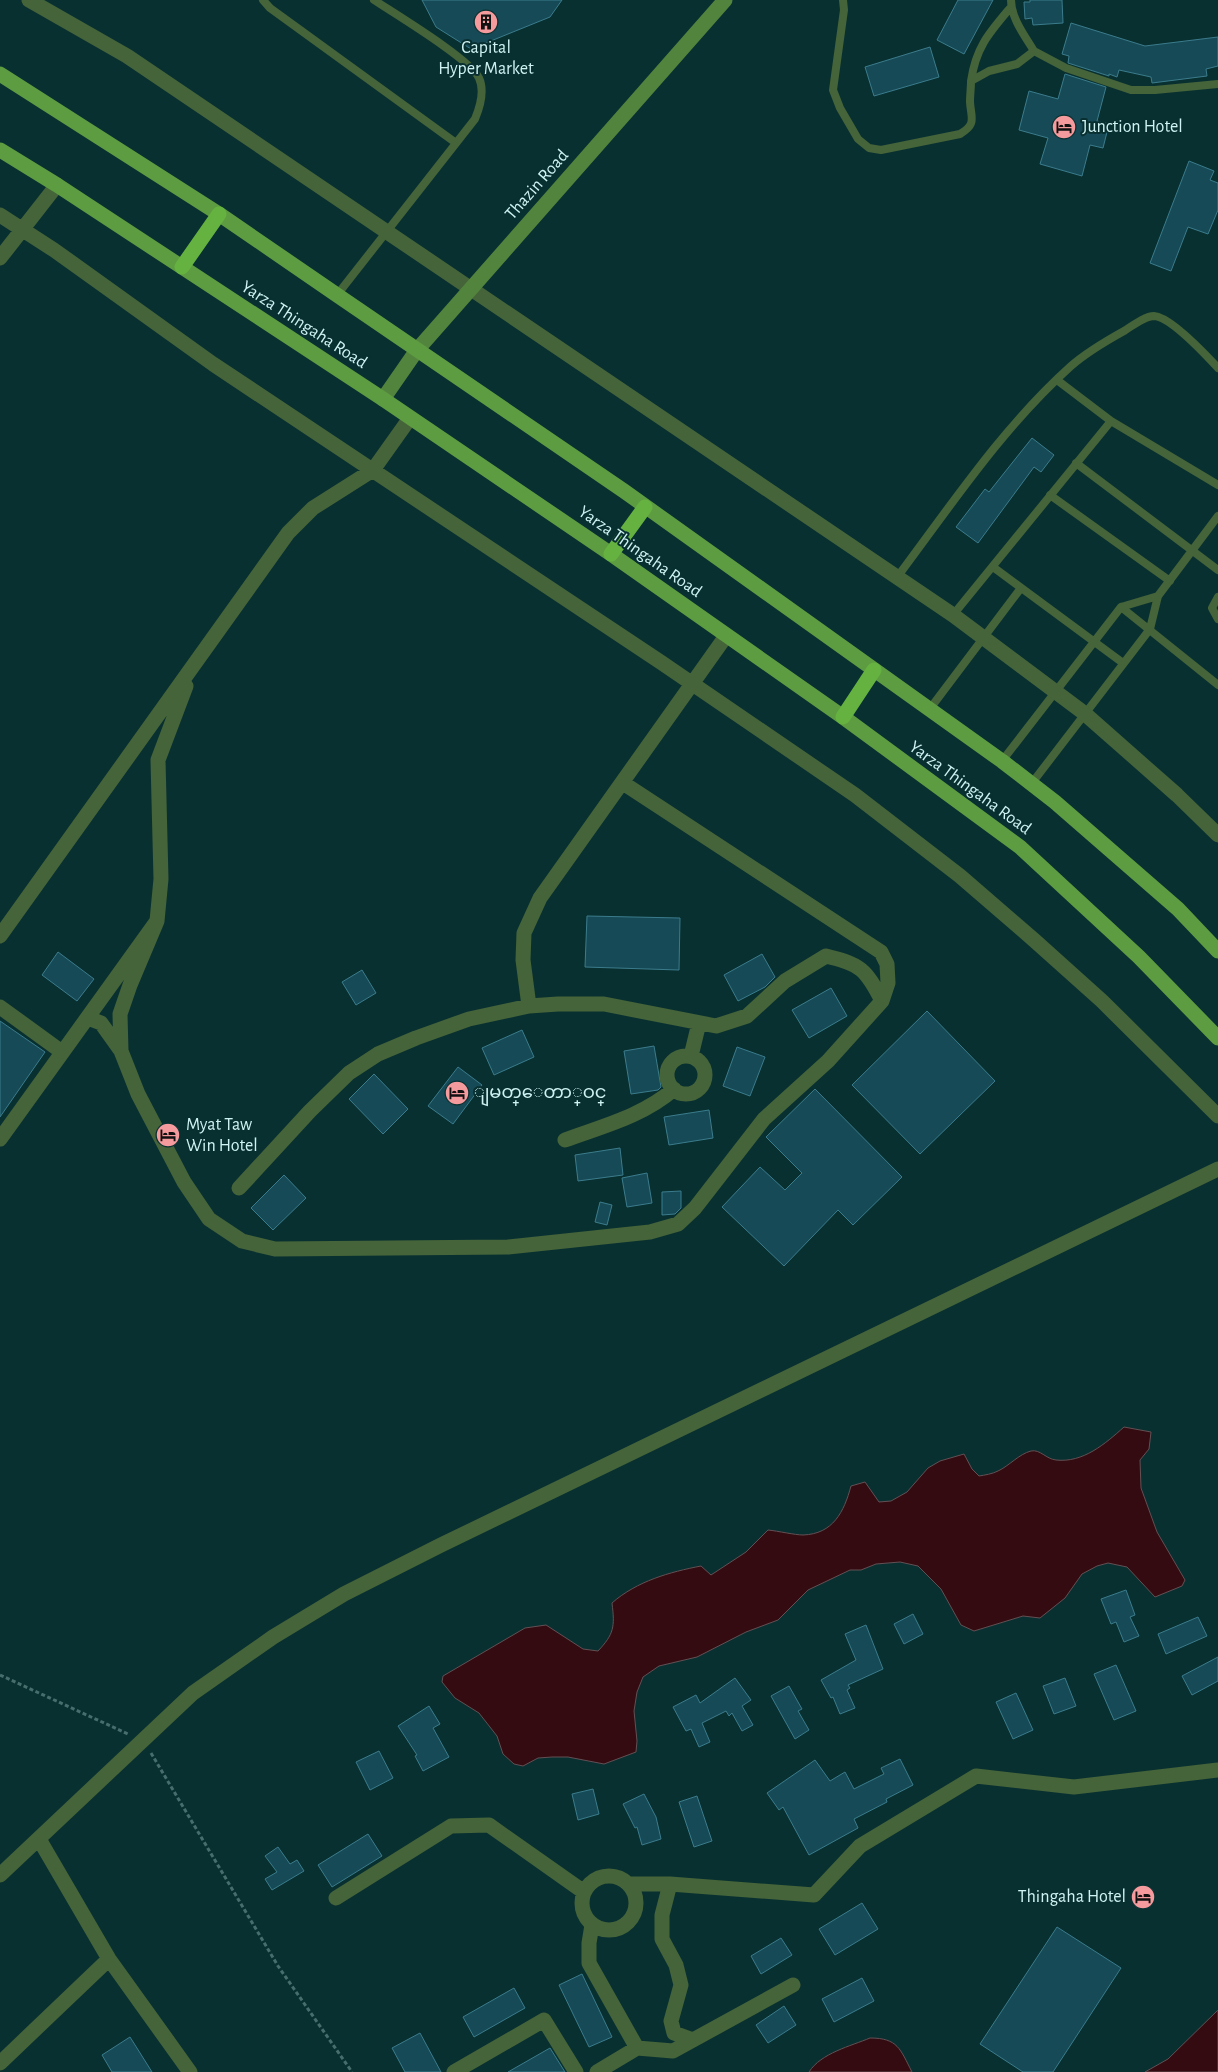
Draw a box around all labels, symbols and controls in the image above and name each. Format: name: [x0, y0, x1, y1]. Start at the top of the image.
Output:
building icon: Capital Hyper Market: [473, 9, 499, 35]
place label: Capital Hyper Market: [438, 39, 534, 78]
hotel icon: Junction Hotel: [1051, 114, 1077, 140]
place label: Junction Hotel: [1082, 118, 1183, 136]
street label: Thazin Road: [502, 147, 572, 223]
street label: Yarza Thingaha Road: [238, 278, 370, 372]
street label: Yarza Thingaha Road: [575, 503, 705, 601]
street label: Yarza Thingaha Road: [906, 738, 1034, 838]
hotel icon: ျမတ္ေတာ္ဝင္: [444, 1080, 470, 1106]
place label: ျမတ္ေတာ္ဝင္: [474, 1084, 606, 1107]
place label: Myat Taw Win Hotel: [186, 1116, 258, 1155]
hotel icon: Myat Taw Win Hotel: [155, 1122, 181, 1148]
hotel icon: Thingaha Hotel: [1130, 1884, 1156, 1910]
place label: Thingaha Hotel: [1018, 1888, 1126, 1906]

